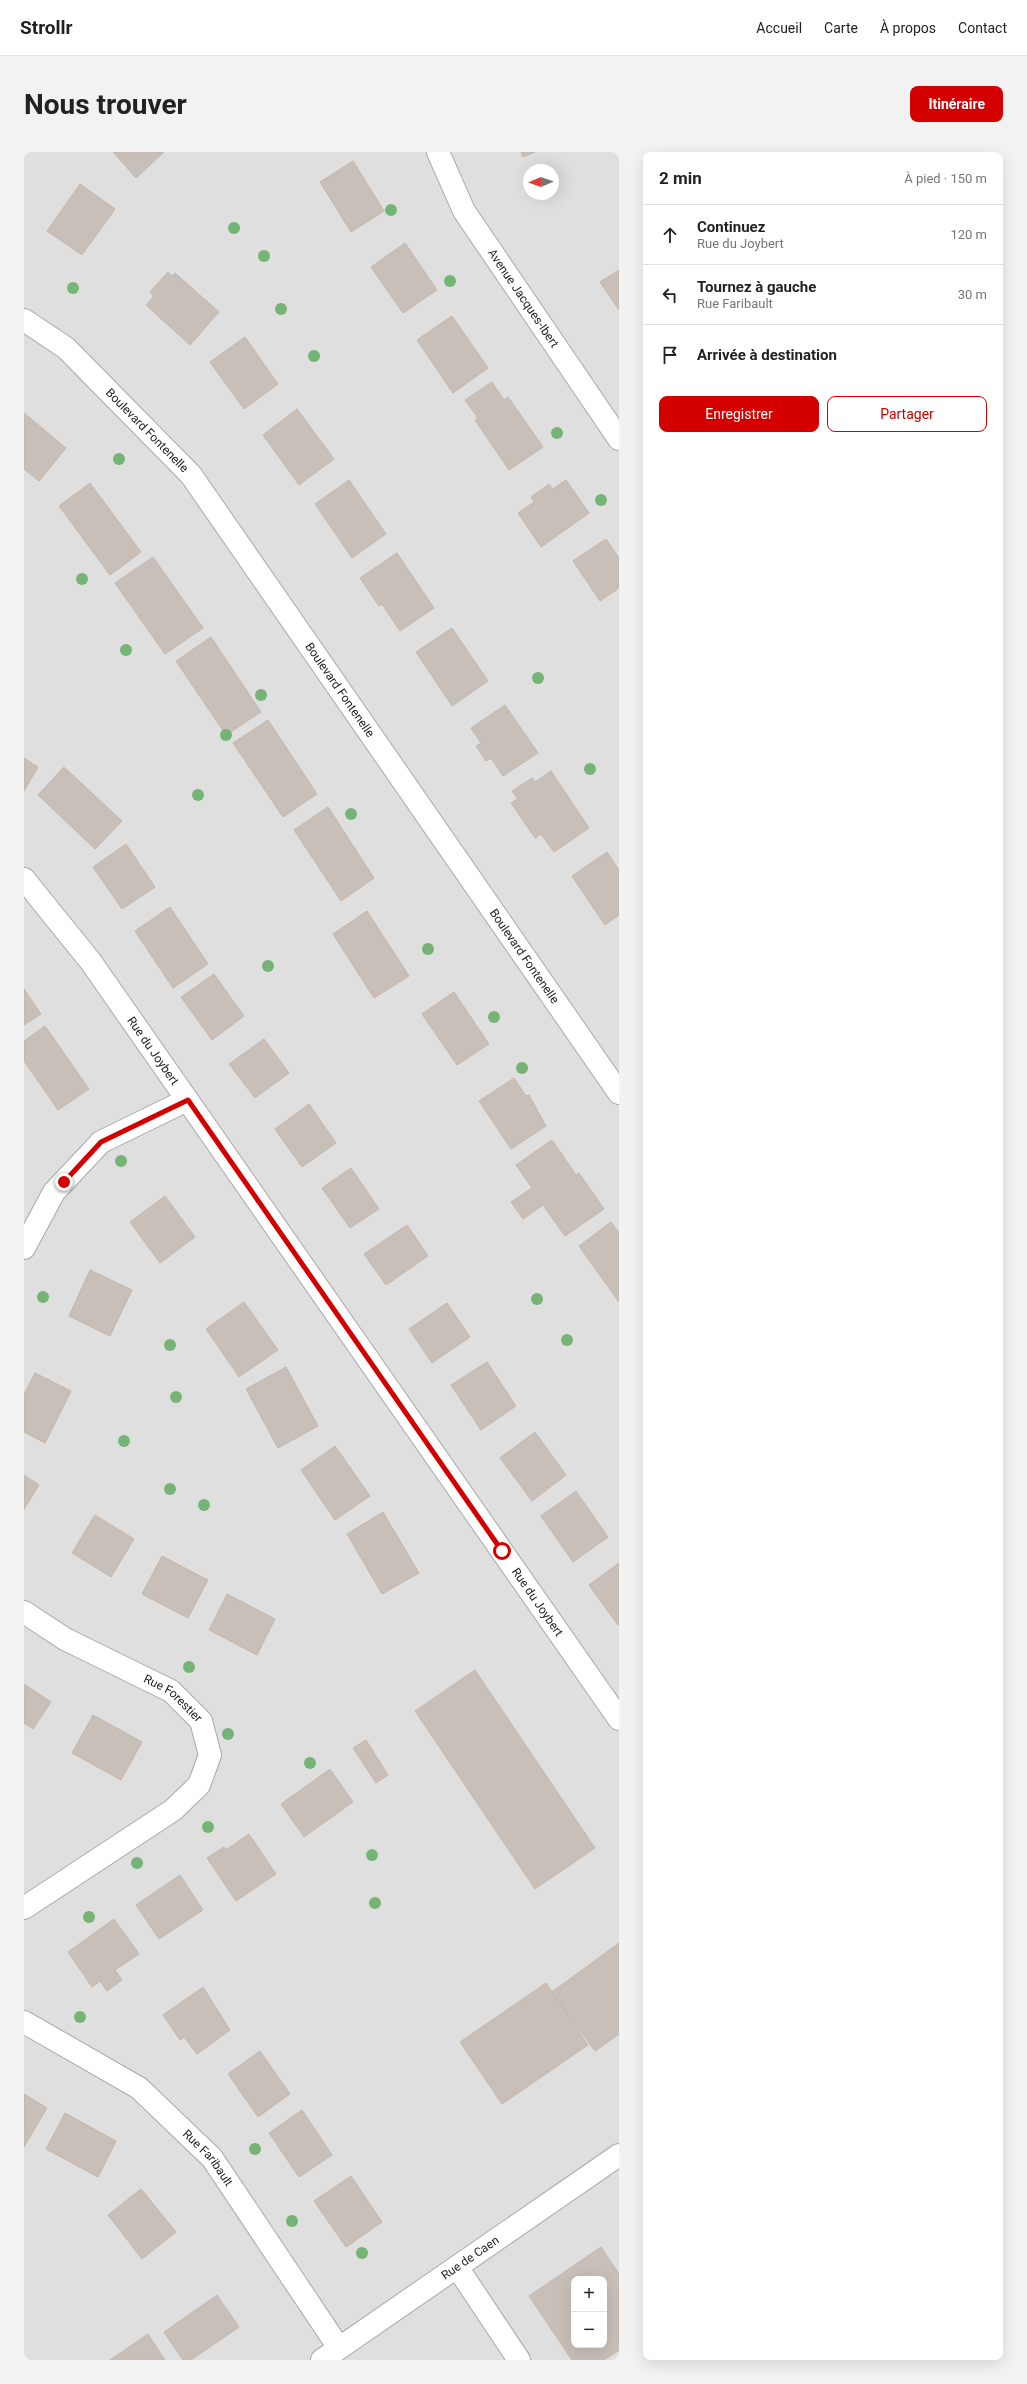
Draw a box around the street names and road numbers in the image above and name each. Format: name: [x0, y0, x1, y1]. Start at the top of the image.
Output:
street label: Avenue Jacques-Ibert: [485, 246, 562, 350]
street label: Boulevard Fontenelle: [103, 386, 191, 475]
street label: Boulevard Fontenelle: [302, 640, 377, 740]
street label: Boulevard Fontenelle: [487, 906, 562, 1006]
street label: Rue du Joybert: [124, 1014, 182, 1088]
street label: Rue du Joybert: [509, 1565, 566, 1639]
street label: Rue Forestier: [141, 1672, 205, 1725]
street label: Rue Faribault: [180, 2127, 236, 2189]
street label: Rue de Caen: [439, 2233, 502, 2283]

